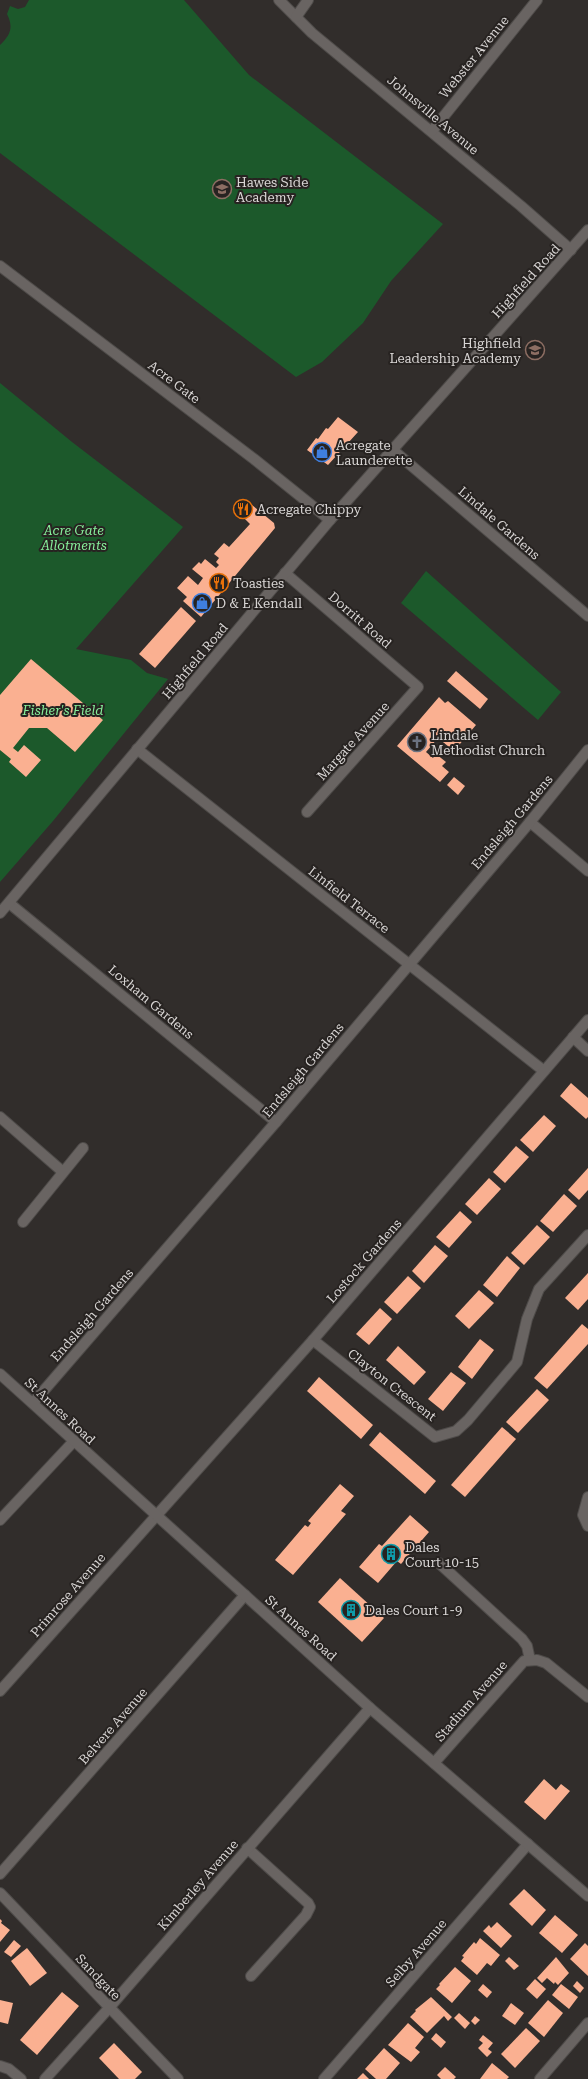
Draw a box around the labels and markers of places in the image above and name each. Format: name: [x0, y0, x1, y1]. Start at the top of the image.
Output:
place label: Hawes Side Academy: [236, 175, 308, 205]
school or university icon: Hawes Side Academy: [211, 178, 233, 200]
place label: Highfield Leadership Academy: [389, 336, 522, 366]
school or university icon: Highfield Leadership Academy: [524, 339, 546, 361]
place label: Acregate Launderette: [336, 438, 412, 468]
shop icon: Acregate Launderette: [311, 441, 333, 463]
restaurant icon: Acregate Chippy: [232, 498, 254, 520]
place label: Acregate Chippy: [257, 502, 361, 517]
restaurant icon: Toasties: [208, 572, 230, 594]
place label: Toasties: [233, 576, 284, 591]
shop icon: D & E Kendall: [191, 592, 213, 614]
place label: D & E Kendall: [216, 596, 302, 611]
place label: Lindale Methodist Church: [431, 728, 546, 758]
church icon: Lindale Methodist Church: [406, 731, 428, 753]
place label: Dales Court 10-15: [405, 1540, 479, 1570]
building icon: Dales Court 10-15: [380, 1543, 402, 1565]
building icon: Dales Court 1-9: [340, 1599, 362, 1621]
place label: Dales Court 1-9: [365, 1603, 462, 1618]

